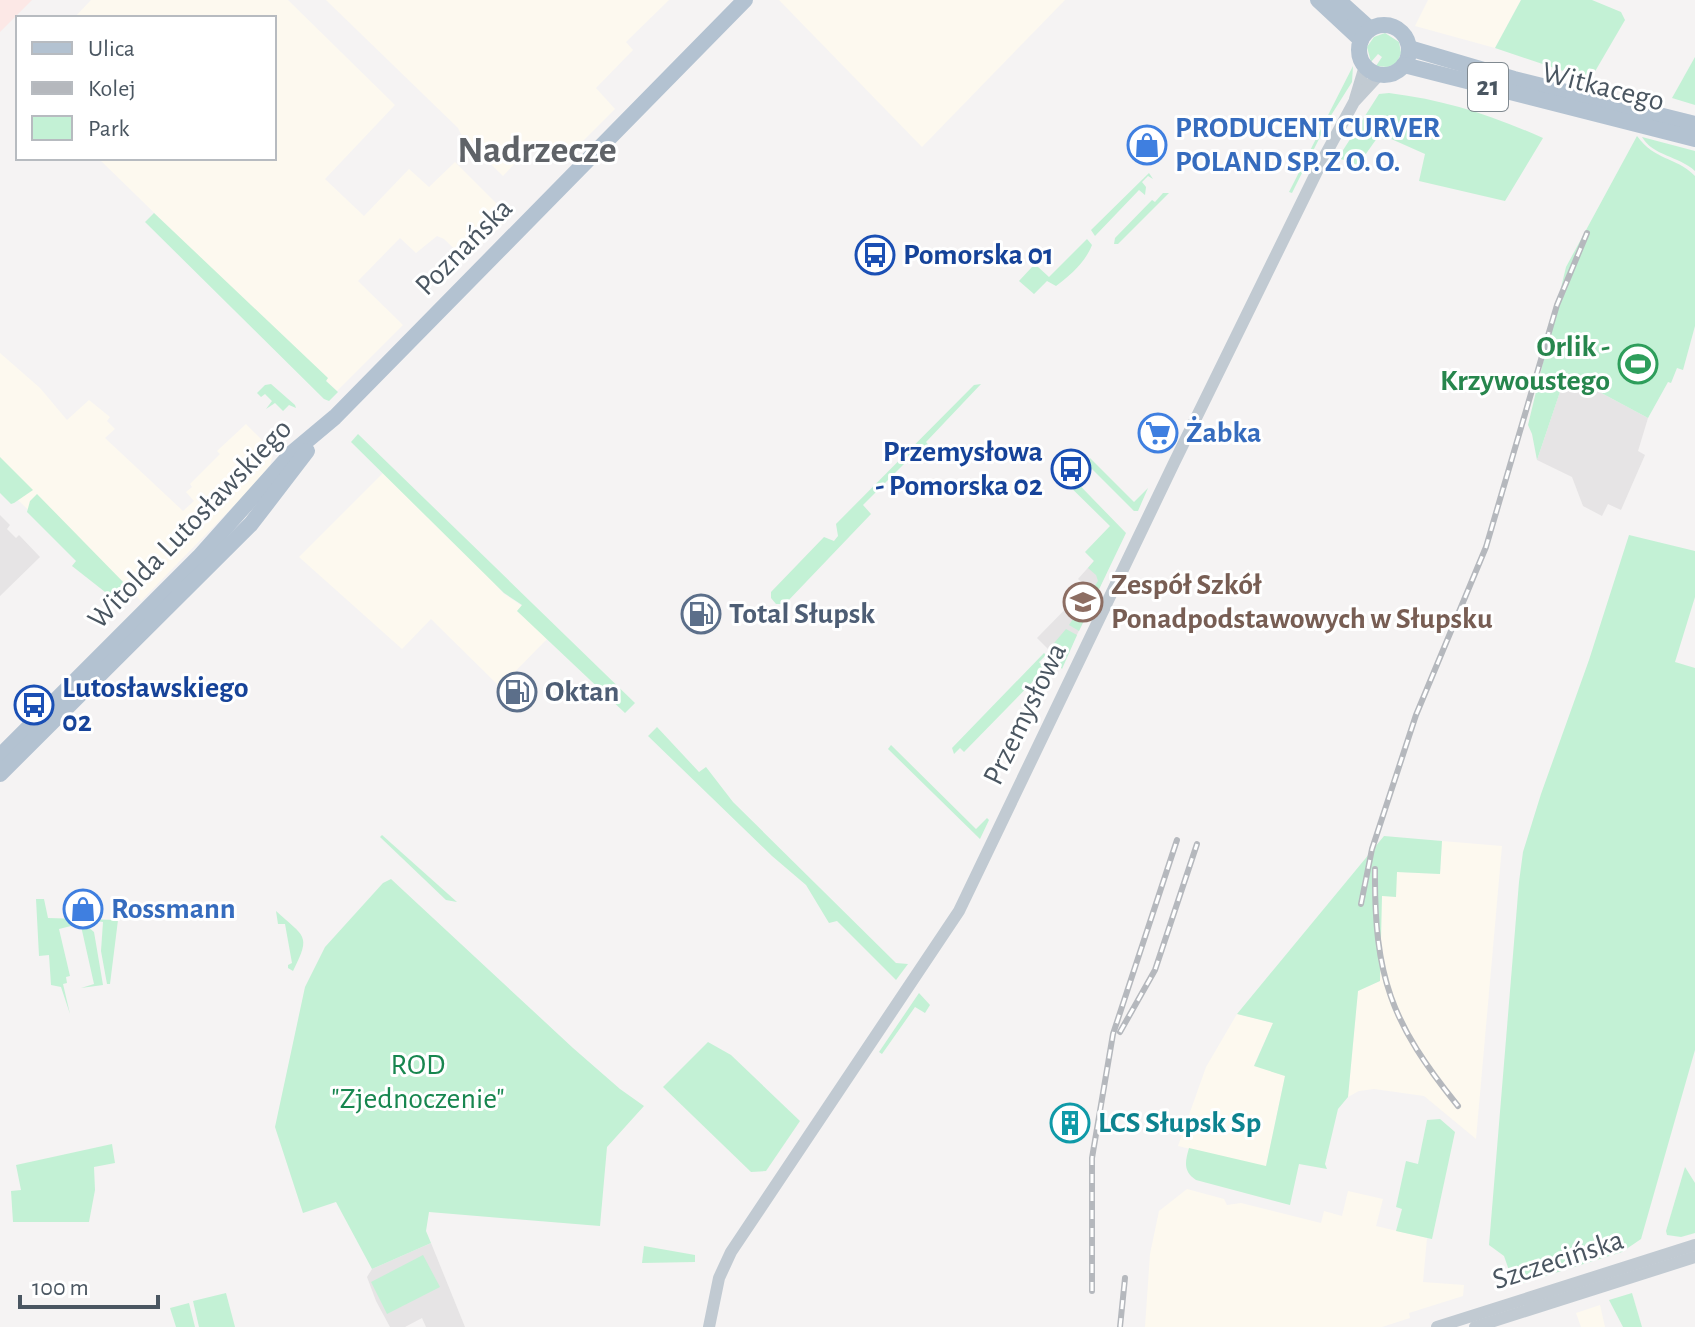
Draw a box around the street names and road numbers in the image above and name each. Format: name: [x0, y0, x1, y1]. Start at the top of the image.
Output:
street label: Witkacego: [1539, 57, 1667, 117]
road number: 21: [1468, 63, 1508, 111]
street label: Poznańska: [410, 193, 518, 301]
street label: Witolda Lutosławskiego: [82, 413, 298, 635]
street label: Przemysłowa: [978, 638, 1072, 790]
street label: Szczecińska: [1489, 1225, 1627, 1295]

